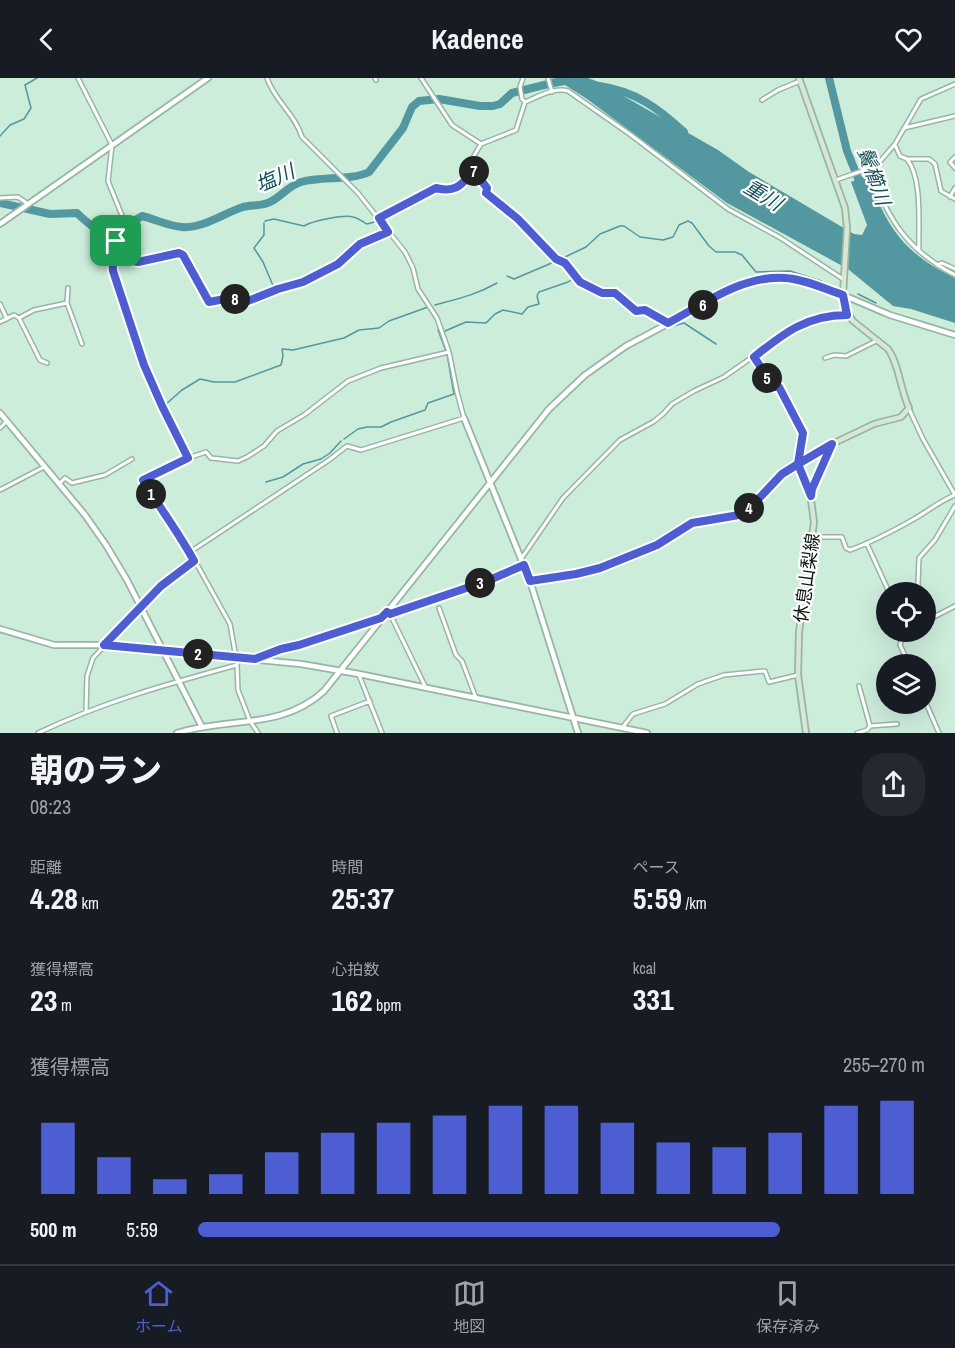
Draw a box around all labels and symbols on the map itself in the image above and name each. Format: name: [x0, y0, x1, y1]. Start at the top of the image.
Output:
water label: 鬢櫛川: [852, 143, 898, 210]
water label: 塩川: [251, 156, 300, 198]
pin: 7: [459, 156, 489, 186]
water label: 重川: [739, 173, 789, 217]
pin: [90, 215, 141, 266]
pin: 8: [220, 284, 250, 314]
pin: 6: [688, 290, 718, 320]
pin: 5: [752, 363, 782, 393]
pin: 1: [136, 479, 166, 509]
pin: 4: [734, 493, 764, 523]
street label: 休息山梨線: [788, 532, 825, 624]
pin: 3: [465, 568, 495, 598]
pin: 2: [183, 639, 213, 669]

